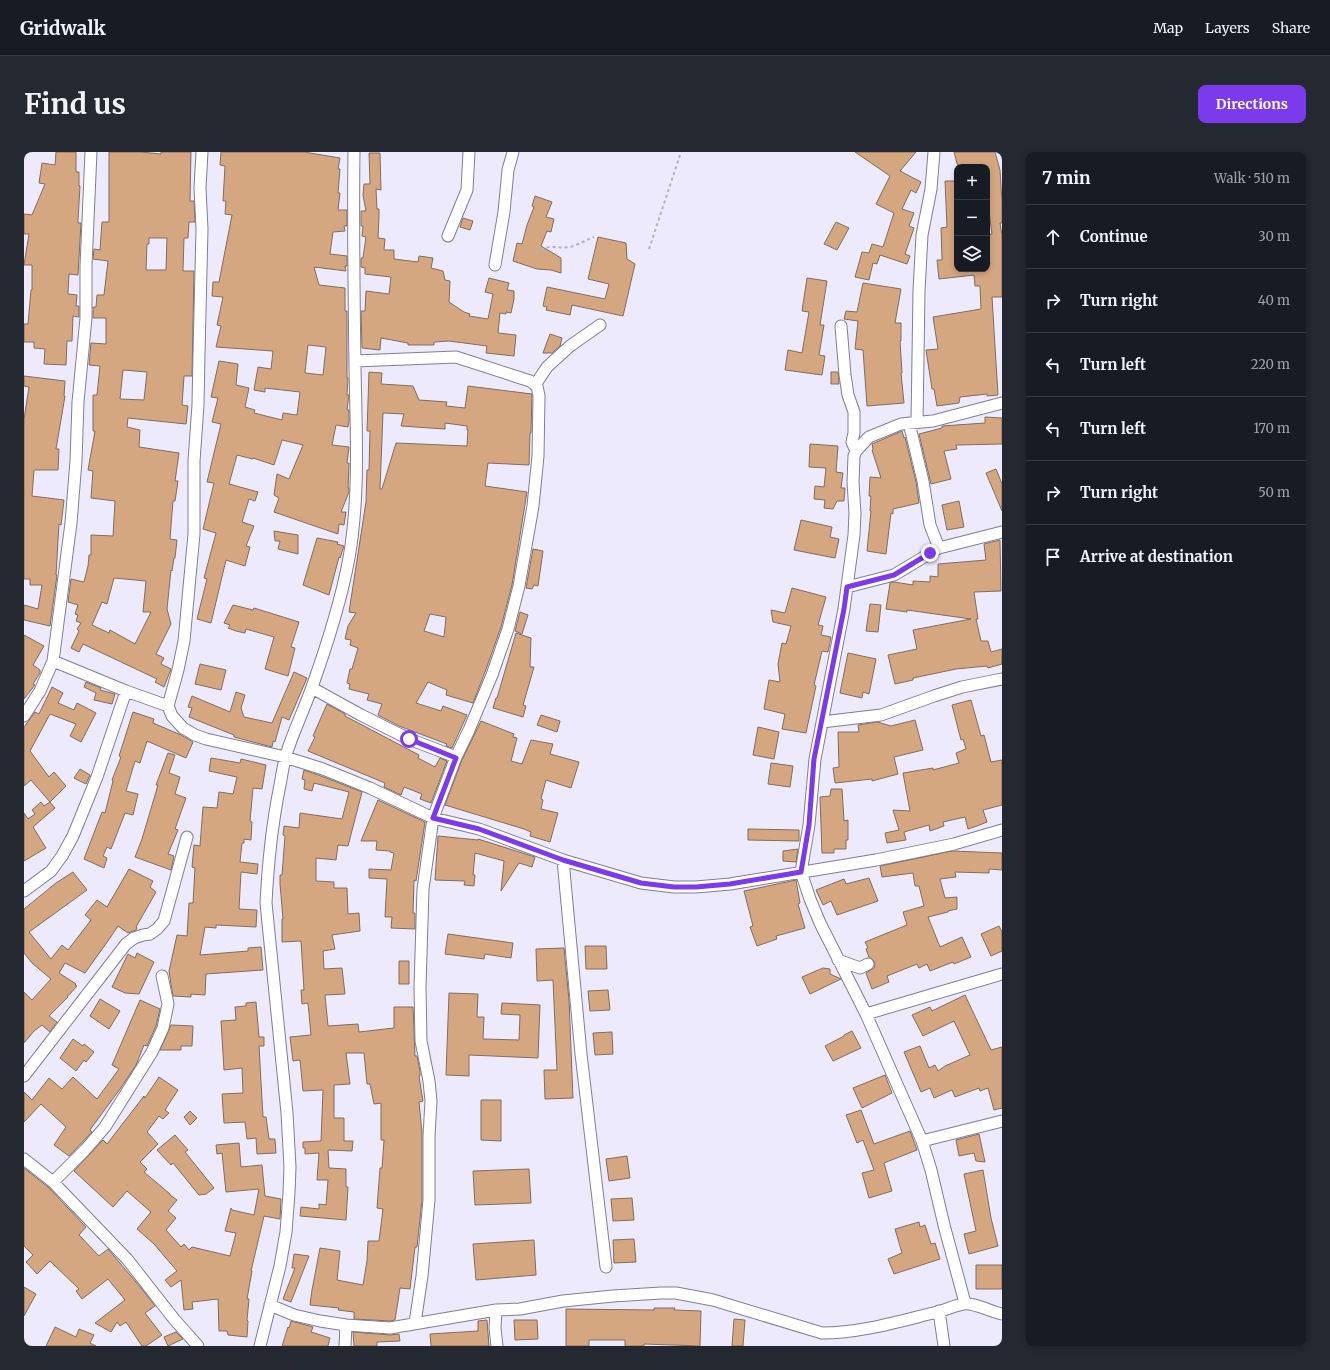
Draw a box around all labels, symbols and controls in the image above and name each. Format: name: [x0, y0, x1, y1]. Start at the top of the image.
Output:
text: Gridwalk: [20, 16, 106, 40]
text: Map: [1153, 19, 1183, 37]
text: Layers: [1205, 19, 1250, 37]
text: Share: [1272, 19, 1310, 37]
button: Directions: [1198, 85, 1306, 123]
text: Find us: [24, 86, 126, 122]
map controls: [954, 164, 990, 272]
button: +: [954, 164, 990, 200]
text: 7 min: [1042, 167, 1091, 189]
text: Walk · 510 m: [1214, 170, 1290, 187]
button: −: [954, 200, 990, 236]
icon: ahead: [1042, 226, 1064, 248]
text: Continue: [1080, 227, 1148, 246]
text: 30 m: [1258, 228, 1290, 245]
button: layers: [954, 236, 990, 272]
icon: right: [1042, 290, 1064, 312]
text: Turn right: [1080, 291, 1158, 310]
text: 40 m: [1258, 292, 1290, 309]
icon: left: [1042, 354, 1064, 376]
text: Turn left: [1080, 355, 1146, 374]
text: 220 m: [1251, 356, 1290, 373]
icon: left: [1042, 418, 1064, 440]
text: Turn left: [1080, 419, 1146, 438]
text: 170 m: [1253, 420, 1290, 437]
icon: right: [1042, 482, 1064, 504]
text: Turn right: [1080, 483, 1158, 502]
text: 50 m: [1258, 484, 1290, 501]
route end: [921, 544, 939, 562]
icon: arrive: [1042, 546, 1064, 568]
text: Arrive at destination: [1080, 547, 1233, 566]
route start: [400, 730, 418, 748]

